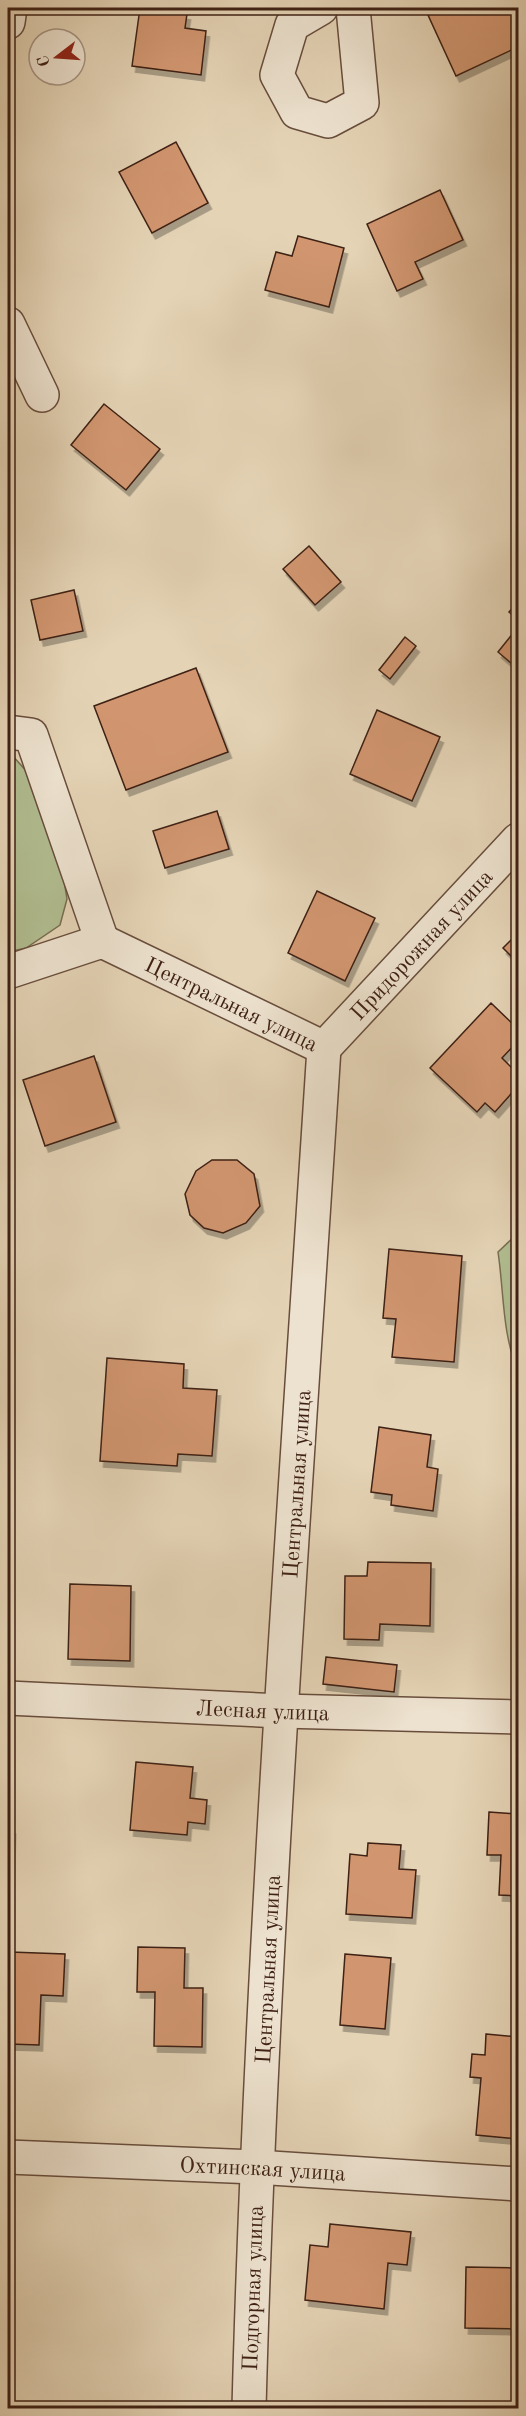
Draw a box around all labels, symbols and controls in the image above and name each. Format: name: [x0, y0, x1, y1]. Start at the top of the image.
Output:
north arrow: [27, 27, 87, 87]
text: С: [35, 53, 54, 68]
street label: Придорожная улица: [347, 866, 498, 1025]
street label: Центральная улица: [141, 954, 321, 1056]
street label: Центральная улица: [280, 1389, 316, 1579]
street label: Лесная улица: [195, 1698, 330, 1725]
street label: Центральная улица: [253, 1874, 285, 2064]
street label: Охтинская улица: [179, 2155, 347, 2186]
street label: Подгорная улица: [240, 2205, 268, 2371]

